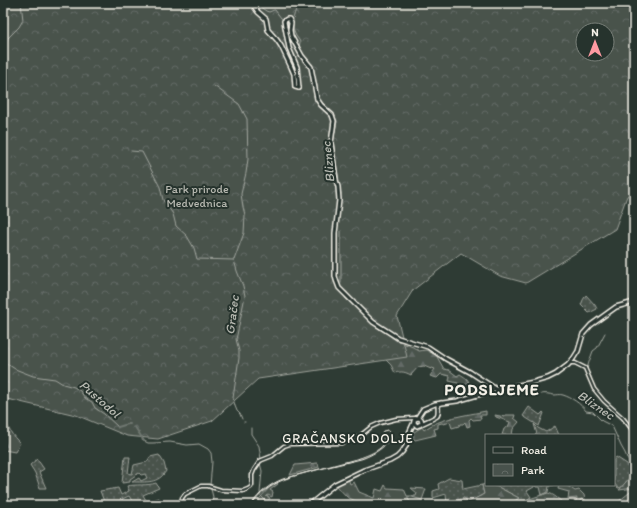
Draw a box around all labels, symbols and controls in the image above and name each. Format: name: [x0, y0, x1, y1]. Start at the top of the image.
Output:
north arrow: [575, 22, 615, 62]
text: N: [591, 26, 599, 39]
water label: Bliznec: [318, 140, 338, 183]
park label: Park prirode Medvednica: [165, 182, 229, 210]
water label: Gračec: [222, 294, 242, 335]
water label: Pustodol: [77, 377, 124, 422]
district label: PODSLJEME: [444, 380, 540, 399]
water label: Bliznec: [575, 387, 618, 423]
district label: GRAČANSKO DOLJE: [282, 431, 414, 446]
legend: [485, 434, 615, 486]
text: Road: [521, 443, 547, 457]
text: Park: [521, 463, 545, 477]

